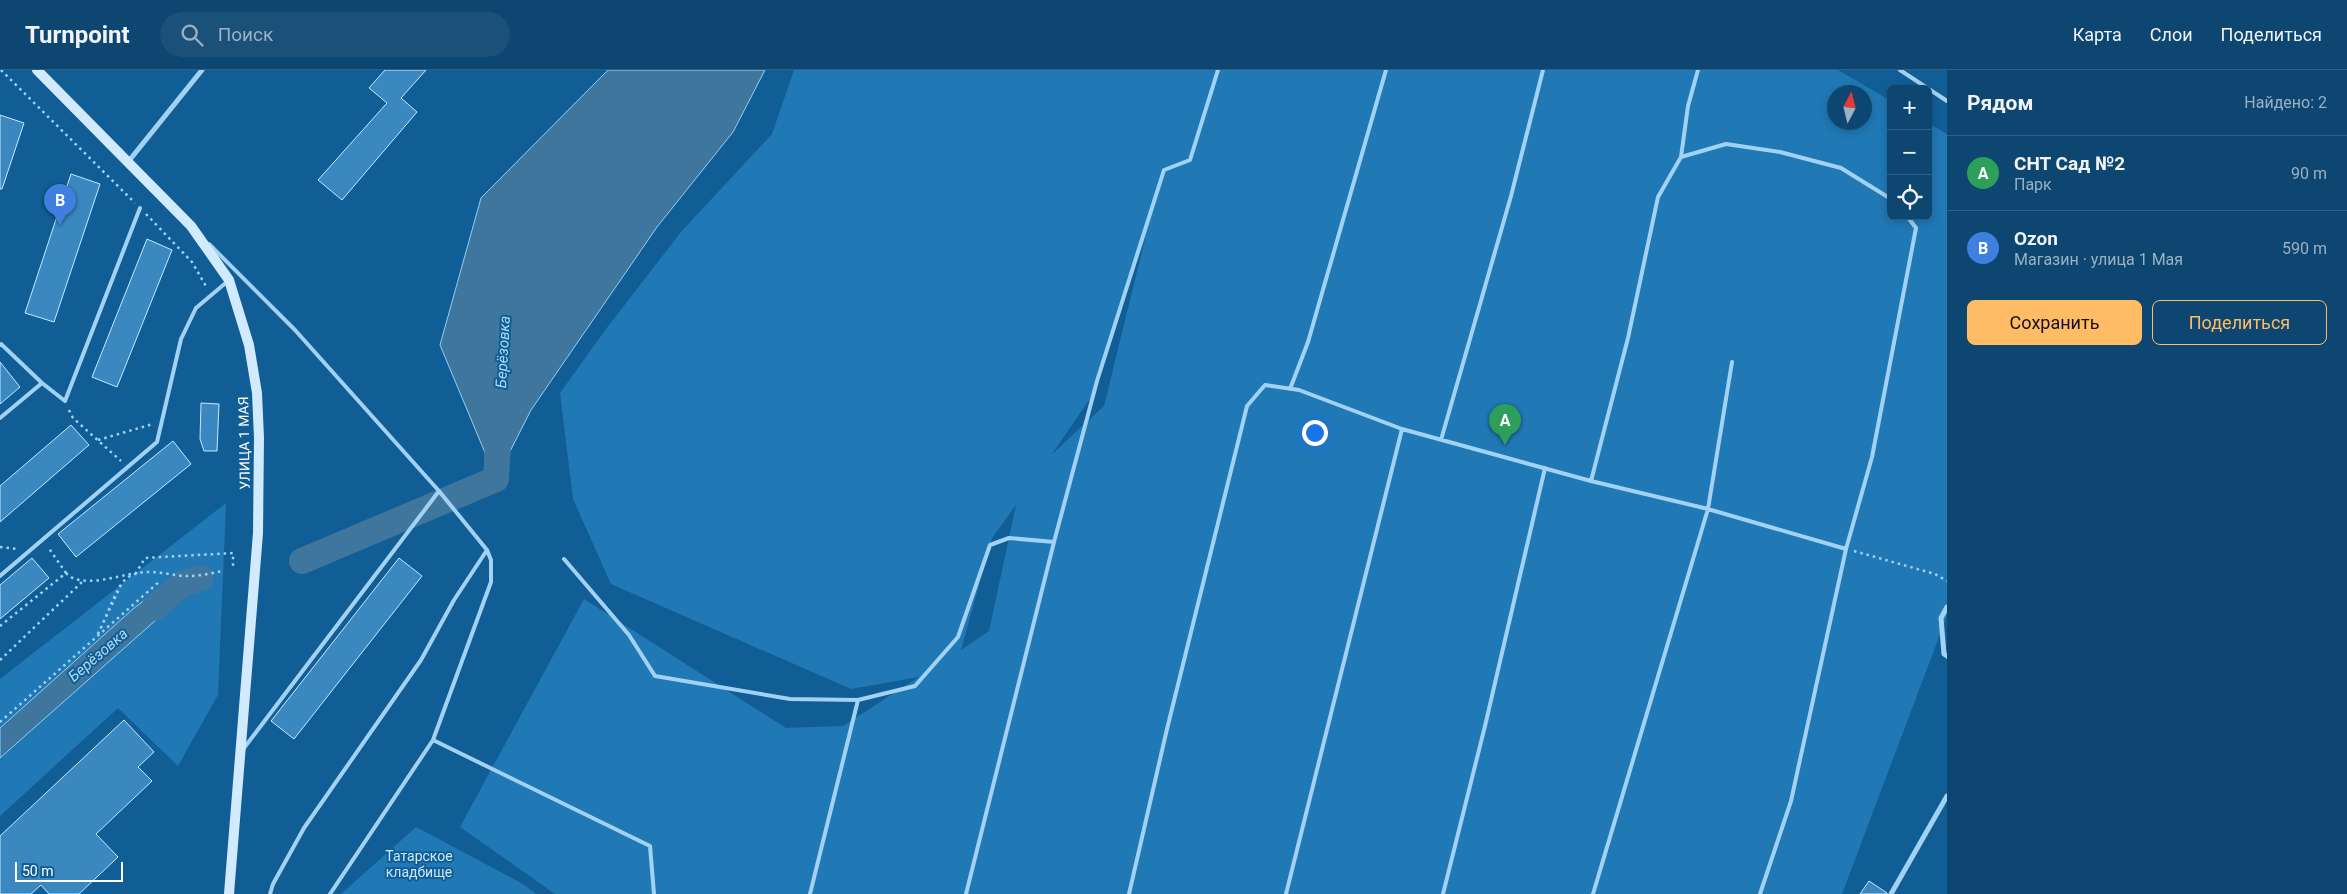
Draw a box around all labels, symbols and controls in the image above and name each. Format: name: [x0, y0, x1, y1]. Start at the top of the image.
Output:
search box: [160, 12, 510, 57]
text: Turnpoint: [25, 21, 130, 49]
icon: search: [178, 21, 206, 49]
text: Поиск: [218, 23, 273, 46]
text: Карта: [2073, 24, 2122, 45]
text: Слои: [2150, 24, 2193, 45]
text: Поделиться: [2221, 24, 2322, 45]
north arrow: [1827, 85, 1872, 130]
map controls: [1887, 85, 1932, 220]
button: +: [1887, 85, 1932, 130]
text: Рядом: [1967, 91, 2033, 115]
text: Найдено: 2: [2244, 93, 2327, 112]
button: −: [1887, 130, 1932, 175]
text: СНТ Сад №2: [2014, 152, 2125, 175]
text: A: [1978, 164, 1988, 183]
text: 90 m: [2291, 164, 2327, 183]
button: locate: [1887, 175, 1932, 220]
text: Парк: [2014, 175, 2052, 194]
pin: B: [44, 184, 76, 225]
text: Ozon: [2014, 227, 2058, 250]
text: B: [1978, 239, 1988, 258]
text: 590 m: [2282, 239, 2327, 258]
text: Магазин · улица 1 Мая: [2014, 250, 2183, 269]
button: Сохранить: [1967, 300, 2142, 345]
button: Поделиться: [2152, 300, 2327, 345]
water label: Берёзовка: [492, 315, 514, 389]
street label: УЛИЦА 1 МАЯ: [235, 396, 253, 490]
pin: A: [1489, 404, 1521, 445]
your location: [1302, 420, 1328, 446]
water label: Берёзовка: [65, 624, 131, 686]
park label: Татарское кладбище: [385, 848, 453, 880]
scale bar: [15, 859, 122, 882]
text: 50 m: [22, 863, 54, 879]

